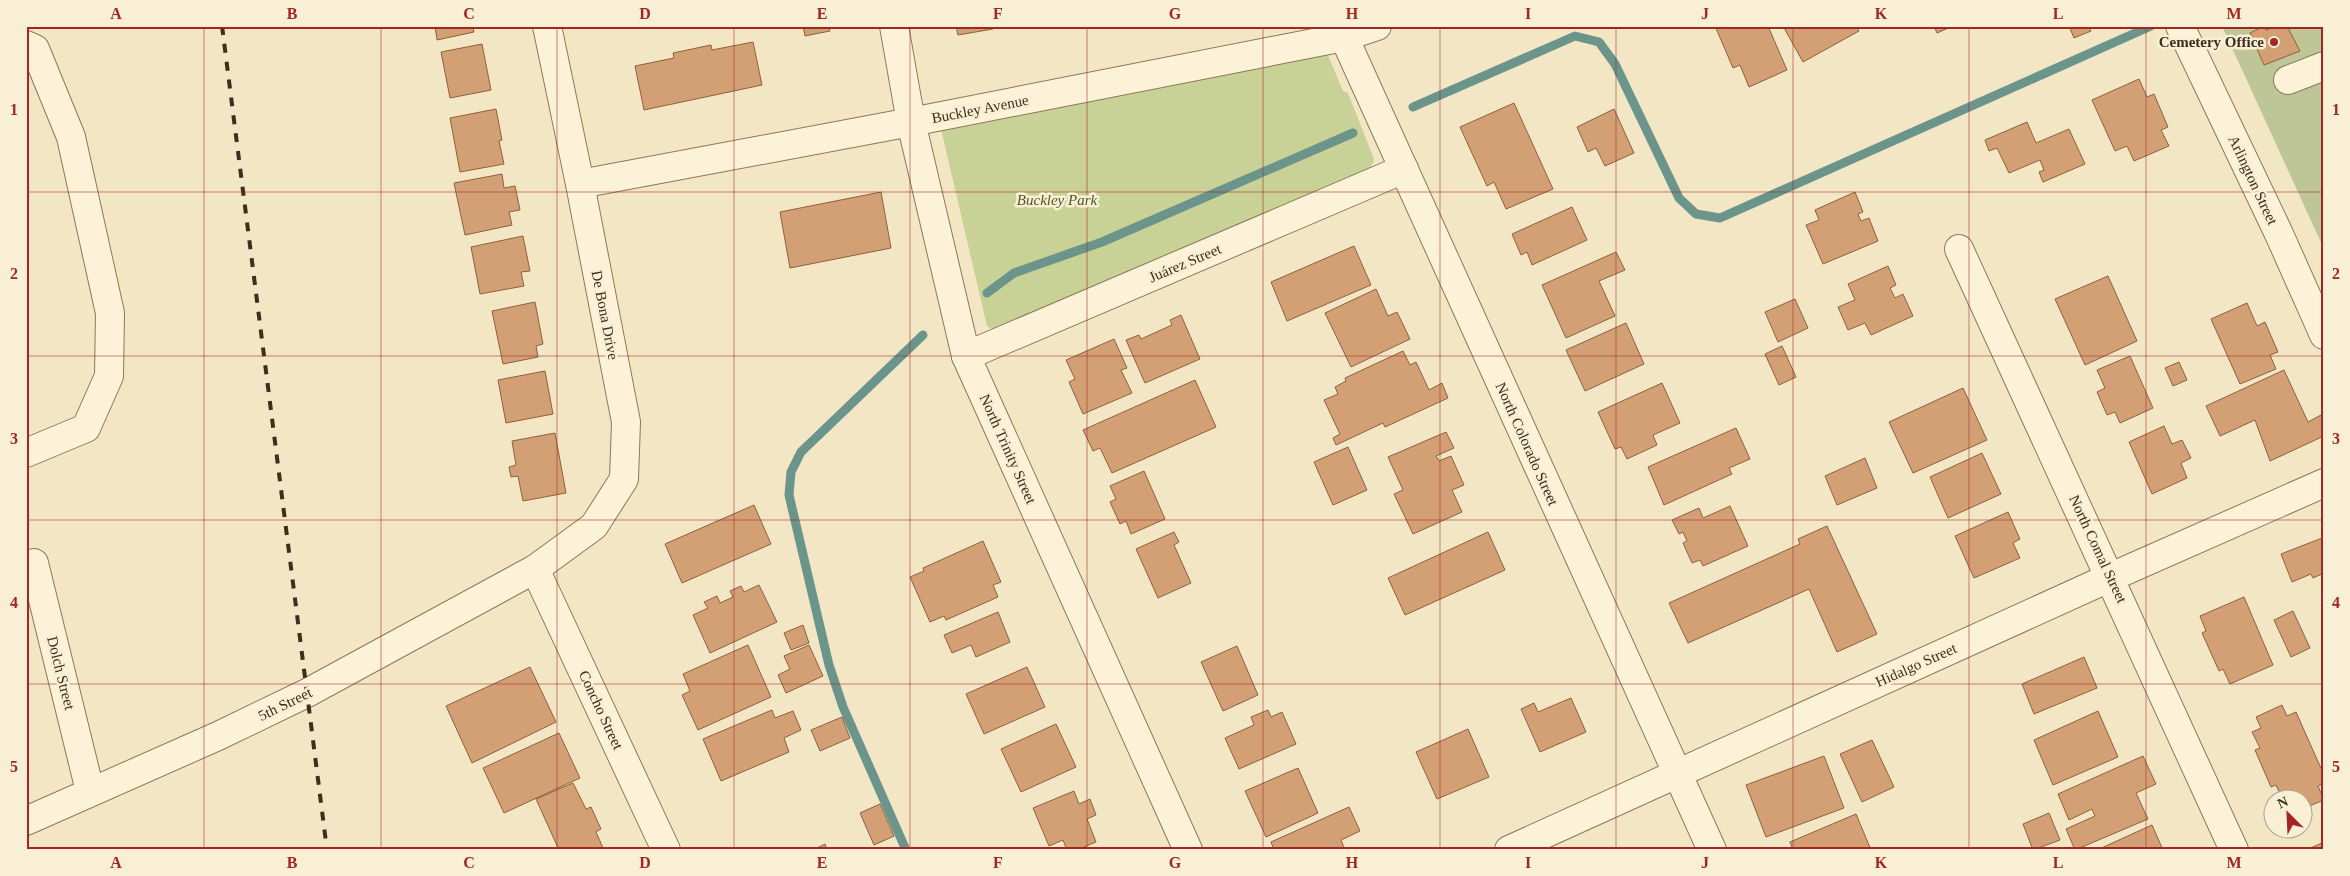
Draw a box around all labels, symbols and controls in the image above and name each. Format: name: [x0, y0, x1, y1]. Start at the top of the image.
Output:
text: A: [110, 5, 122, 22]
text: B: [287, 5, 298, 22]
text: C: [463, 5, 475, 22]
text: D: [639, 5, 651, 22]
text: E: [817, 5, 827, 22]
text: F: [993, 5, 1003, 22]
text: G: [1169, 5, 1182, 22]
text: H: [1346, 5, 1359, 22]
text: I: [1525, 5, 1531, 22]
text: J: [1701, 5, 1709, 22]
text: K: [1875, 5, 1888, 22]
text: L: [2053, 5, 2063, 22]
text: M: [2226, 5, 2242, 22]
place label: Cemetery Office: [2159, 34, 2264, 50]
marker: Cemetery Office: [2268, 36, 2280, 48]
street label: Buckley Avenue: [930, 92, 1030, 126]
text: 1: [10, 101, 18, 118]
text: 1: [2332, 101, 2340, 118]
street label: Arlington Street: [2225, 133, 2281, 228]
park label: Buckley Park: [1017, 192, 1098, 208]
street label: Juárez Street: [1146, 240, 1224, 285]
text: 2: [10, 265, 18, 282]
text: 2: [2332, 265, 2340, 282]
street label: De Bona Drive: [588, 269, 622, 361]
street label: North Colorado Street: [1493, 380, 1562, 509]
street label: North Trinity Street: [977, 392, 1040, 507]
text: 3: [10, 430, 18, 447]
text: 3: [2332, 430, 2340, 447]
street label: North Comal Street: [2066, 492, 2130, 606]
text: 4: [10, 594, 18, 611]
text: 4: [2332, 594, 2340, 611]
street label: Dolch Street: [44, 634, 78, 712]
street label: Hidalgo Street: [1873, 640, 1960, 690]
street label: Concho Street: [576, 668, 627, 753]
street label: 5th Street: [255, 684, 315, 724]
text: 5: [10, 758, 18, 775]
text: 5: [2332, 758, 2340, 775]
north arrow: [2262, 788, 2312, 838]
text: N: [2275, 794, 2291, 811]
text: A: [110, 854, 122, 871]
text: B: [287, 854, 298, 871]
text: C: [463, 854, 475, 871]
text: D: [639, 854, 651, 871]
text: E: [817, 854, 827, 871]
text: F: [993, 854, 1003, 871]
text: G: [1169, 854, 1182, 871]
text: H: [1346, 854, 1359, 871]
text: I: [1525, 854, 1531, 871]
text: J: [1701, 854, 1709, 871]
text: K: [1875, 854, 1888, 871]
text: L: [2053, 854, 2063, 871]
text: M: [2226, 854, 2242, 871]

